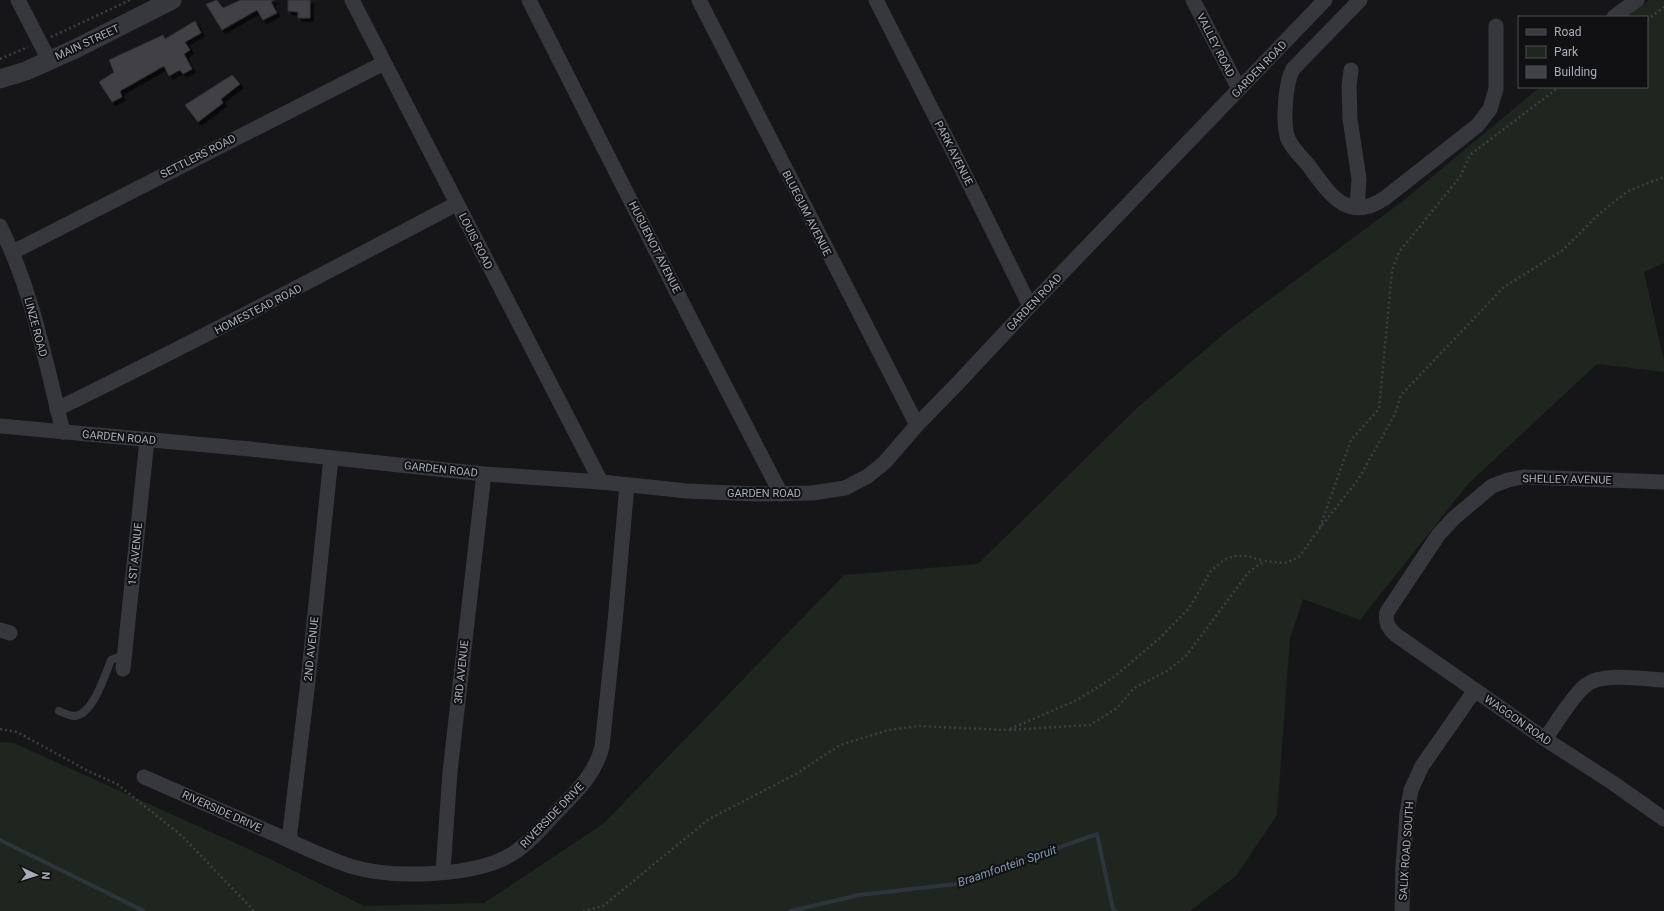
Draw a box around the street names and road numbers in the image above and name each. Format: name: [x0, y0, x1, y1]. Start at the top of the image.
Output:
street label: VALLEY ROAD: [1194, 11, 1237, 79]
street label: MAIN STREET: [53, 22, 122, 63]
street label: GARDEN ROAD: [1229, 38, 1290, 101]
street label: PARK AVENUE: [932, 119, 975, 188]
street label: SETTLERS ROAD: [158, 132, 238, 181]
street label: BLUEGUM AVENUE: [779, 168, 834, 258]
street label: HUGUENOT AVENUE: [626, 199, 683, 295]
street label: LOUIS ROAD: [456, 211, 495, 271]
street label: GARDEN ROAD: [1004, 271, 1065, 334]
street label: HOMESTEAD ROAD: [212, 282, 304, 337]
street label: LINZE ROAD: [21, 296, 50, 358]
street label: GARDEN ROAD: [81, 428, 156, 447]
street label: GARDEN ROAD: [403, 459, 478, 480]
street label: SHELLEY AVENUE: [1522, 472, 1612, 487]
street label: GARDEN ROAD: [727, 487, 801, 500]
street label: 1ST AVENUE: [126, 522, 145, 586]
street label: 2ND AVENUE: [302, 616, 321, 682]
street label: 3RD AVENUE: [452, 639, 471, 705]
street label: WAGGON ROAD: [1482, 693, 1554, 748]
street label: RIVERSIDE DRIVE: [518, 780, 587, 851]
street label: RIVERSIDE DRIVE: [180, 788, 264, 835]
street label: SALIX ROAD SOUTH: [1397, 801, 1416, 901]

